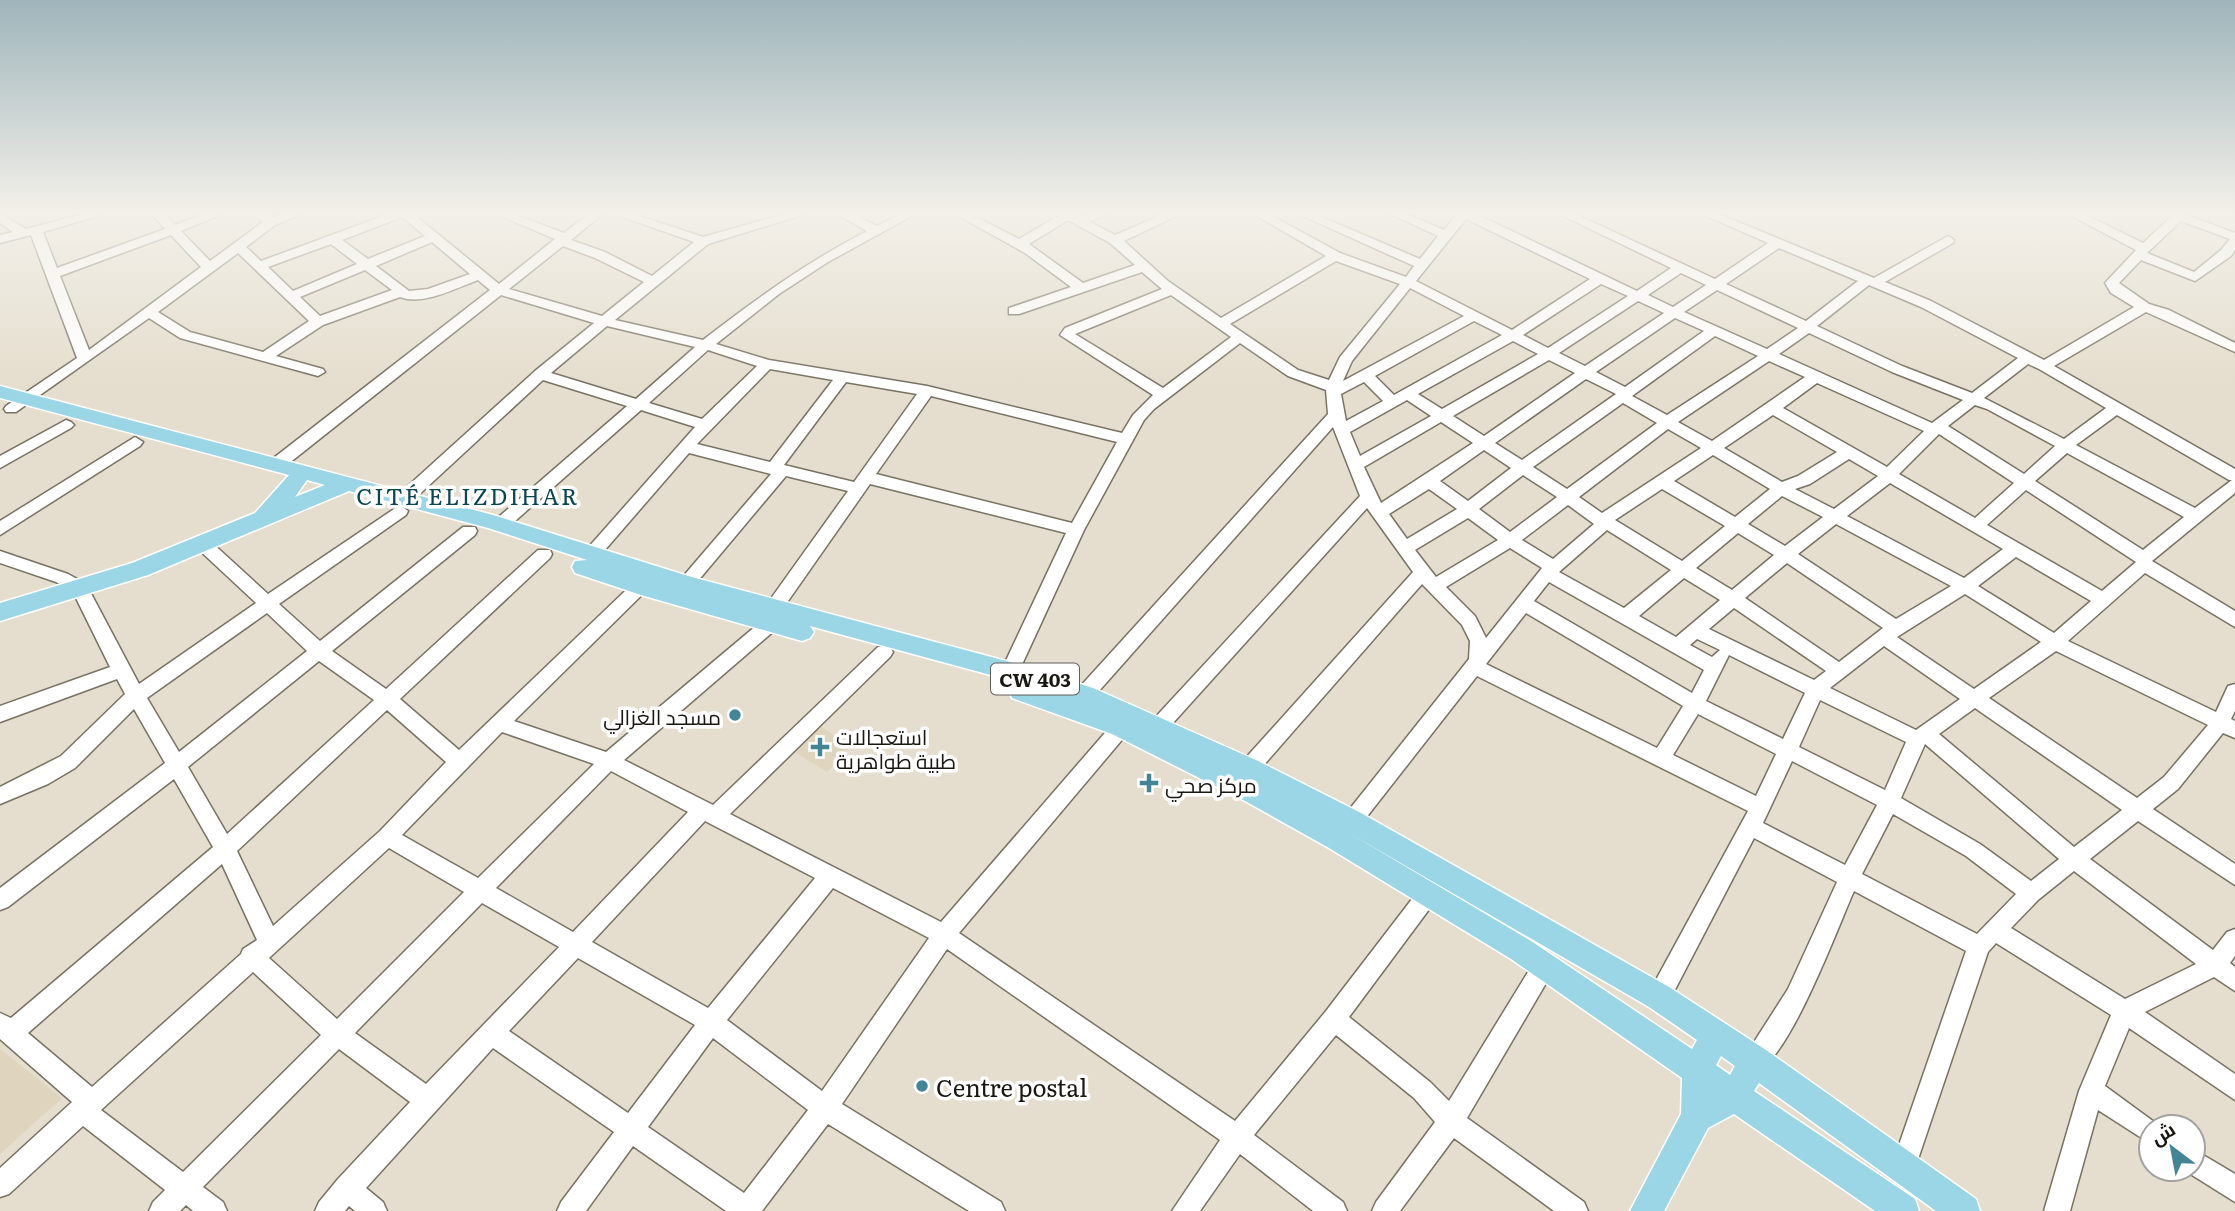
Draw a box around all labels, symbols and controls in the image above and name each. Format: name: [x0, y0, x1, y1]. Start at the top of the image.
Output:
district label: CITÉ ELIZDIHAR: [356, 478, 580, 512]
road number: CW 403: [991, 664, 1079, 694]
place label: مسجد الغزالي: [603, 700, 721, 734]
marker: مسجد الغزالي: [727, 707, 743, 723]
place label: استعجالات طبية طواهرية: [836, 720, 956, 775]
marker: استعجالات طبية طواهرية: [810, 737, 830, 757]
place label: مركز صحي: [1165, 768, 1257, 802]
marker: مركز صحي: [1139, 773, 1159, 793]
place label: Centre postal: [936, 1069, 1087, 1104]
marker: Centre postal: [914, 1078, 930, 1094]
north arrow: [2137, 1113, 2207, 1183]
text: ش: [2145, 1114, 2180, 1151]

